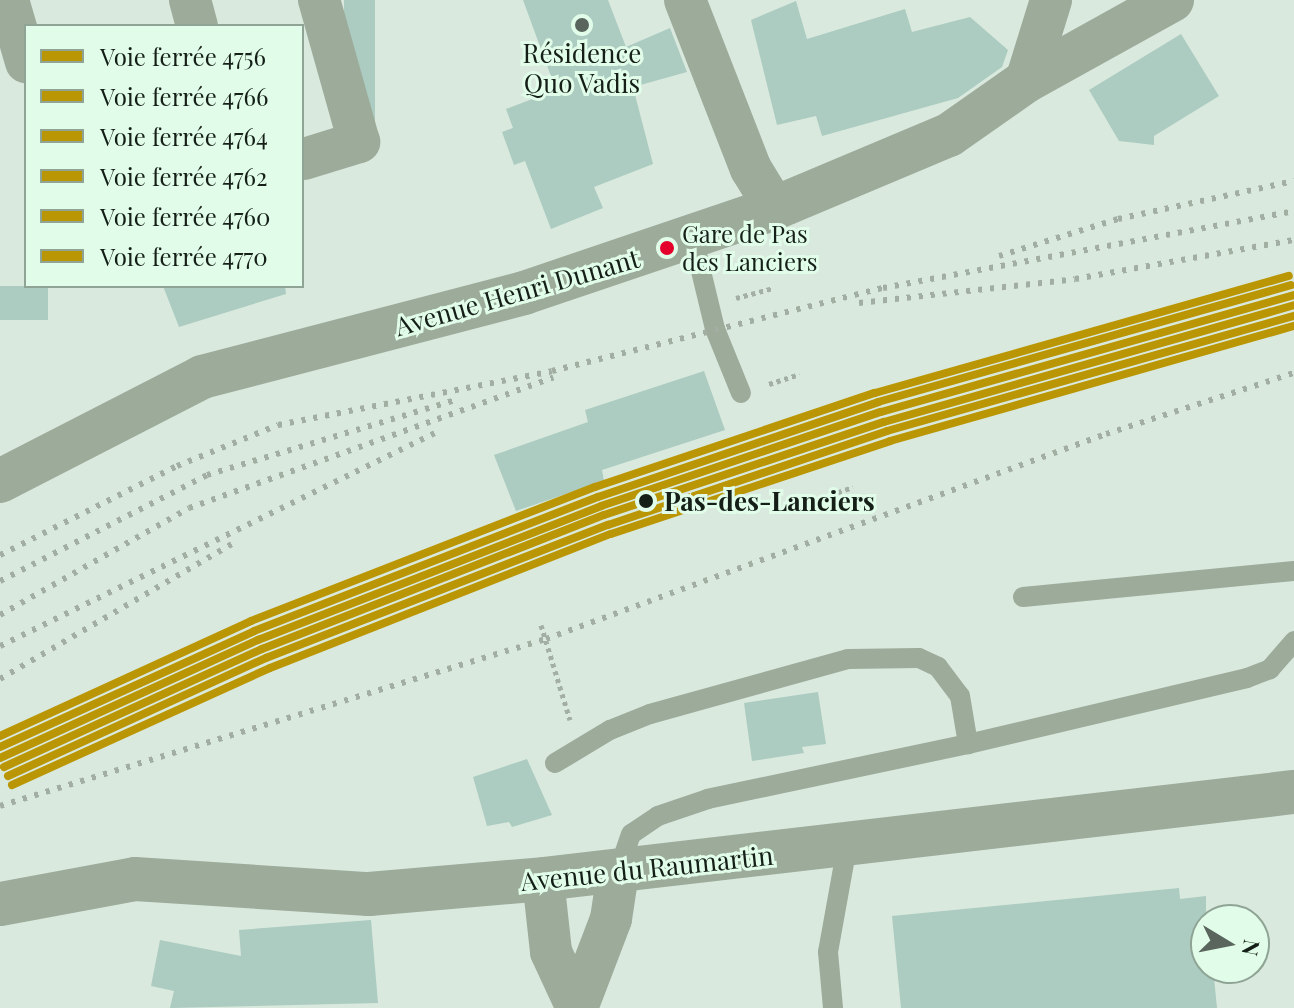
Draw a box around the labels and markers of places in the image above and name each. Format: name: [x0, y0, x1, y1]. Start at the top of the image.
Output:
marker: Résidence Quo Vadis: [573, 16, 591, 34]
place label: Résidence Quo Vadis: [523, 37, 641, 98]
place label: Gare de Pas des Lanciers: [682, 220, 817, 276]
marker: Gare de Pas des Lanciers: [659, 240, 675, 256]
place label: Pas-des-Lanciers: [664, 485, 875, 517]
marker: Pas-des-Lanciers: [635, 490, 657, 512]

